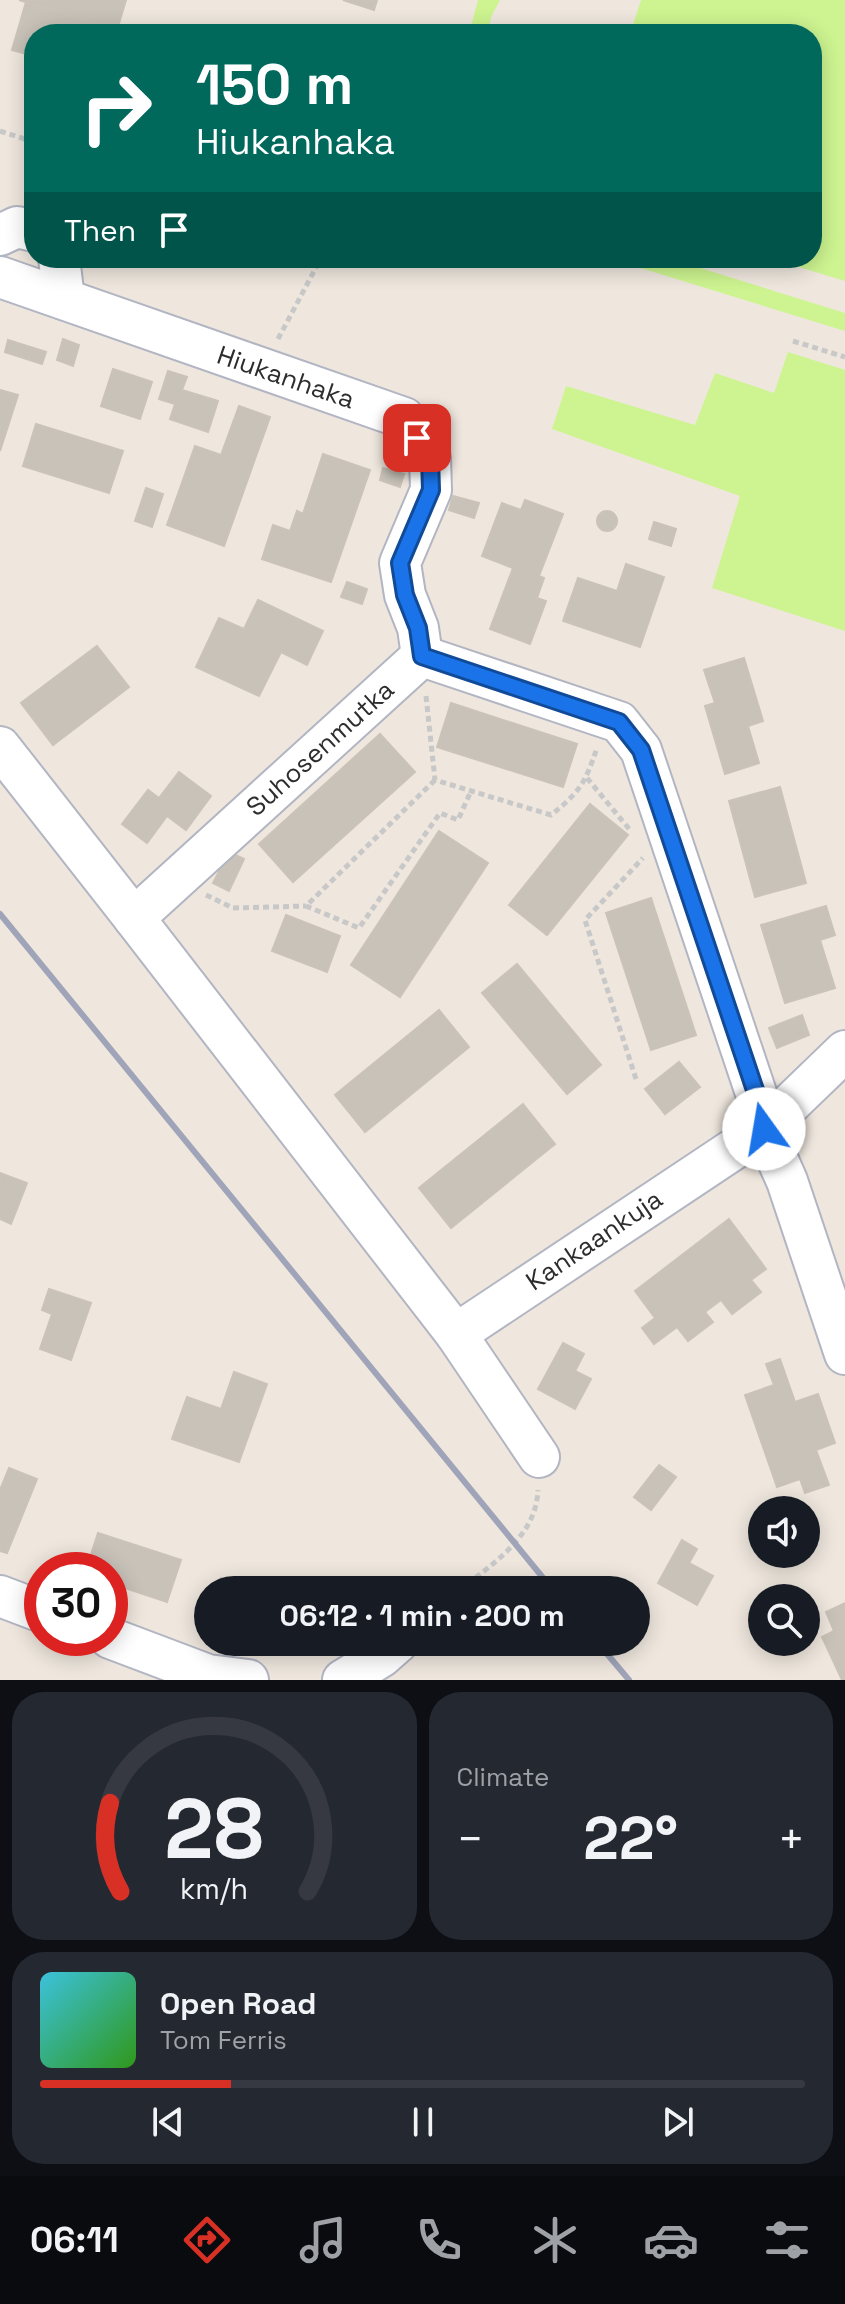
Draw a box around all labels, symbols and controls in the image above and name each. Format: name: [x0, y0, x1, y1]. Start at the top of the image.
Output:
text: 150 m: [196, 49, 353, 120]
icon: right: [64, 56, 168, 160]
text: Hiukanhaka: [196, 119, 395, 165]
icon: arrive: [152, 208, 196, 252]
text: Then: [64, 211, 136, 250]
street label: Hiukanhaka: [213, 338, 359, 416]
pin: [383, 404, 451, 472]
icon: arrive: [395, 416, 439, 460]
street label: Suhosenmutka: [239, 673, 401, 823]
position arrow: [722, 1087, 806, 1171]
street label: Kankaankuja: [519, 1182, 669, 1298]
map controls: [748, 1496, 820, 1656]
button: sound: [748, 1496, 820, 1568]
speed limit sign: 30: [24, 1552, 128, 1656]
button: search: [748, 1584, 820, 1656]
text: 06:12 · 1 min · 200 m: [279, 1596, 565, 1635]
text: Climate: [457, 1760, 549, 1794]
text: 28: [165, 1776, 264, 1882]
text: 22°: [583, 1800, 678, 1877]
text: −: [457, 1811, 484, 1867]
text: +: [778, 1811, 805, 1867]
text: km/h: [180, 1871, 248, 1907]
text: Open Road: [160, 1984, 316, 2023]
text: Tom Ferris: [160, 2023, 287, 2057]
icon: previous: [146, 2100, 190, 2144]
icon: pause: [401, 2100, 445, 2144]
icon: next: [656, 2100, 700, 2144]
icon: directions: [179, 2212, 235, 2268]
icon: music: [295, 2212, 351, 2268]
icon: phone: [411, 2212, 467, 2268]
icon: climate: [527, 2212, 583, 2268]
icon: car: [643, 2212, 699, 2268]
icon: filters: [759, 2212, 815, 2268]
text: 06:11: [30, 2217, 119, 2263]

